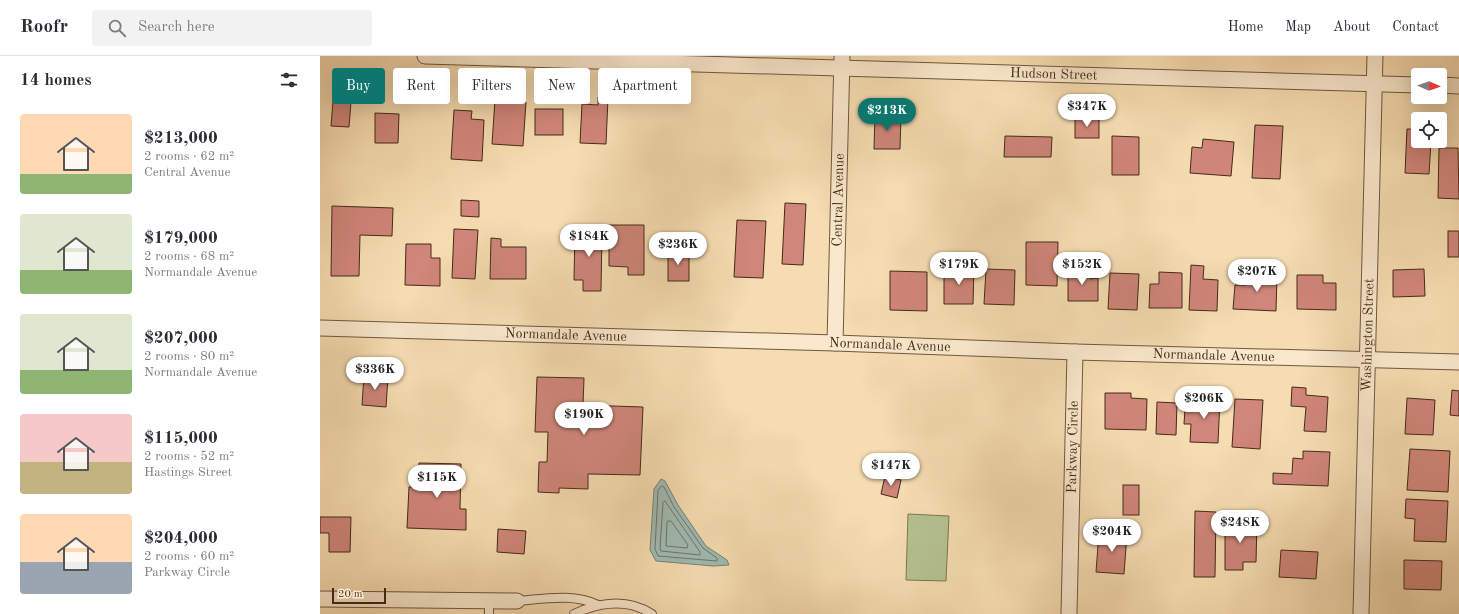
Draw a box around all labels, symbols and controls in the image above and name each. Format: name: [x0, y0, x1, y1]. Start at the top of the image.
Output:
search box: [92, 10, 372, 46]
icon: search: [106, 17, 128, 39]
text: Roofr: [20, 18, 68, 37]
text: Search here: [138, 20, 215, 35]
text: Home: [1228, 20, 1263, 34]
text: Map: [1285, 20, 1311, 34]
text: About: [1333, 20, 1370, 34]
text: Contact: [1392, 20, 1439, 34]
street label: Hudson Street: [1010, 66, 1098, 83]
chip: Buy: [332, 68, 385, 104]
chip: Rent: [393, 68, 450, 104]
chip: Filters: [458, 68, 526, 104]
chip: New: [534, 68, 590, 104]
chip: Apartment: [598, 68, 691, 104]
north arrow: [1411, 68, 1447, 104]
map controls: [1411, 68, 1447, 148]
icon: filters: [278, 69, 300, 91]
text: 14 homes: [20, 72, 92, 89]
pin: $347K: [1059, 94, 1115, 128]
pin: $213K: [859, 98, 915, 132]
text: $347K: [1067, 100, 1107, 113]
text: $213K: [867, 104, 907, 117]
button: locate: [1411, 112, 1447, 148]
icon: home: [52, 130, 100, 178]
text: $213,000: [144, 130, 218, 147]
text: 2 rooms · 62 m²: [144, 150, 234, 163]
street label: Central Avenue: [830, 153, 847, 247]
text: Central Avenue: [144, 166, 230, 179]
pin: $184K: [561, 224, 617, 258]
icon: home: [52, 230, 100, 278]
text: $179,000: [144, 230, 218, 247]
text: $184K: [569, 230, 609, 243]
pin: $236K: [650, 232, 706, 266]
text: $236K: [658, 238, 698, 251]
text: 2 rooms · 68 m²: [144, 250, 234, 263]
pin: $179K: [931, 252, 987, 286]
pin: $152K: [1054, 252, 1110, 286]
text: $179K: [939, 258, 979, 271]
text: $152K: [1062, 258, 1102, 271]
pin: $207K: [1229, 259, 1285, 293]
text: $207K: [1237, 265, 1277, 278]
text: Normandale Avenue: [144, 266, 257, 279]
street label: Washington Street: [1360, 278, 1376, 392]
street label: Normandale Avenue: [505, 326, 627, 344]
icon: home: [52, 330, 100, 378]
text: $207,000: [144, 330, 218, 347]
street label: Normandale Avenue: [829, 336, 951, 354]
street label: Normandale Avenue: [1152, 347, 1275, 364]
text: 2 rooms · 80 m²: [144, 350, 234, 363]
pin: $336K: [347, 357, 403, 391]
text: $336K: [355, 363, 395, 376]
text: Normandale Avenue: [144, 366, 257, 379]
pin: $206K: [1176, 386, 1232, 420]
text: $206K: [1184, 392, 1224, 405]
street label: Parkway Circle: [1065, 401, 1081, 493]
pin: $190K: [556, 402, 612, 436]
text: $190K: [564, 408, 604, 421]
icon: home: [52, 430, 100, 478]
text: $115,000: [144, 430, 218, 447]
text: 2 rooms · 52 m²: [144, 450, 234, 463]
pin: $147K: [863, 453, 919, 487]
text: $147K: [871, 459, 911, 472]
pin: $115K: [409, 465, 465, 499]
text: Hastings Street: [144, 466, 232, 479]
text: $115K: [417, 471, 457, 484]
pin: $248K: [1212, 510, 1268, 544]
text: $248K: [1220, 516, 1260, 529]
pin: $204K: [1084, 519, 1140, 553]
text: $204K: [1092, 525, 1132, 538]
icon: home: [52, 530, 100, 578]
text: $204,000: [144, 530, 218, 547]
text: 2 rooms · 60 m²: [144, 550, 234, 563]
text: Parkway Circle: [144, 566, 230, 579]
scale bar: [332, 586, 386, 605]
text: 20 m: [338, 589, 363, 600]

